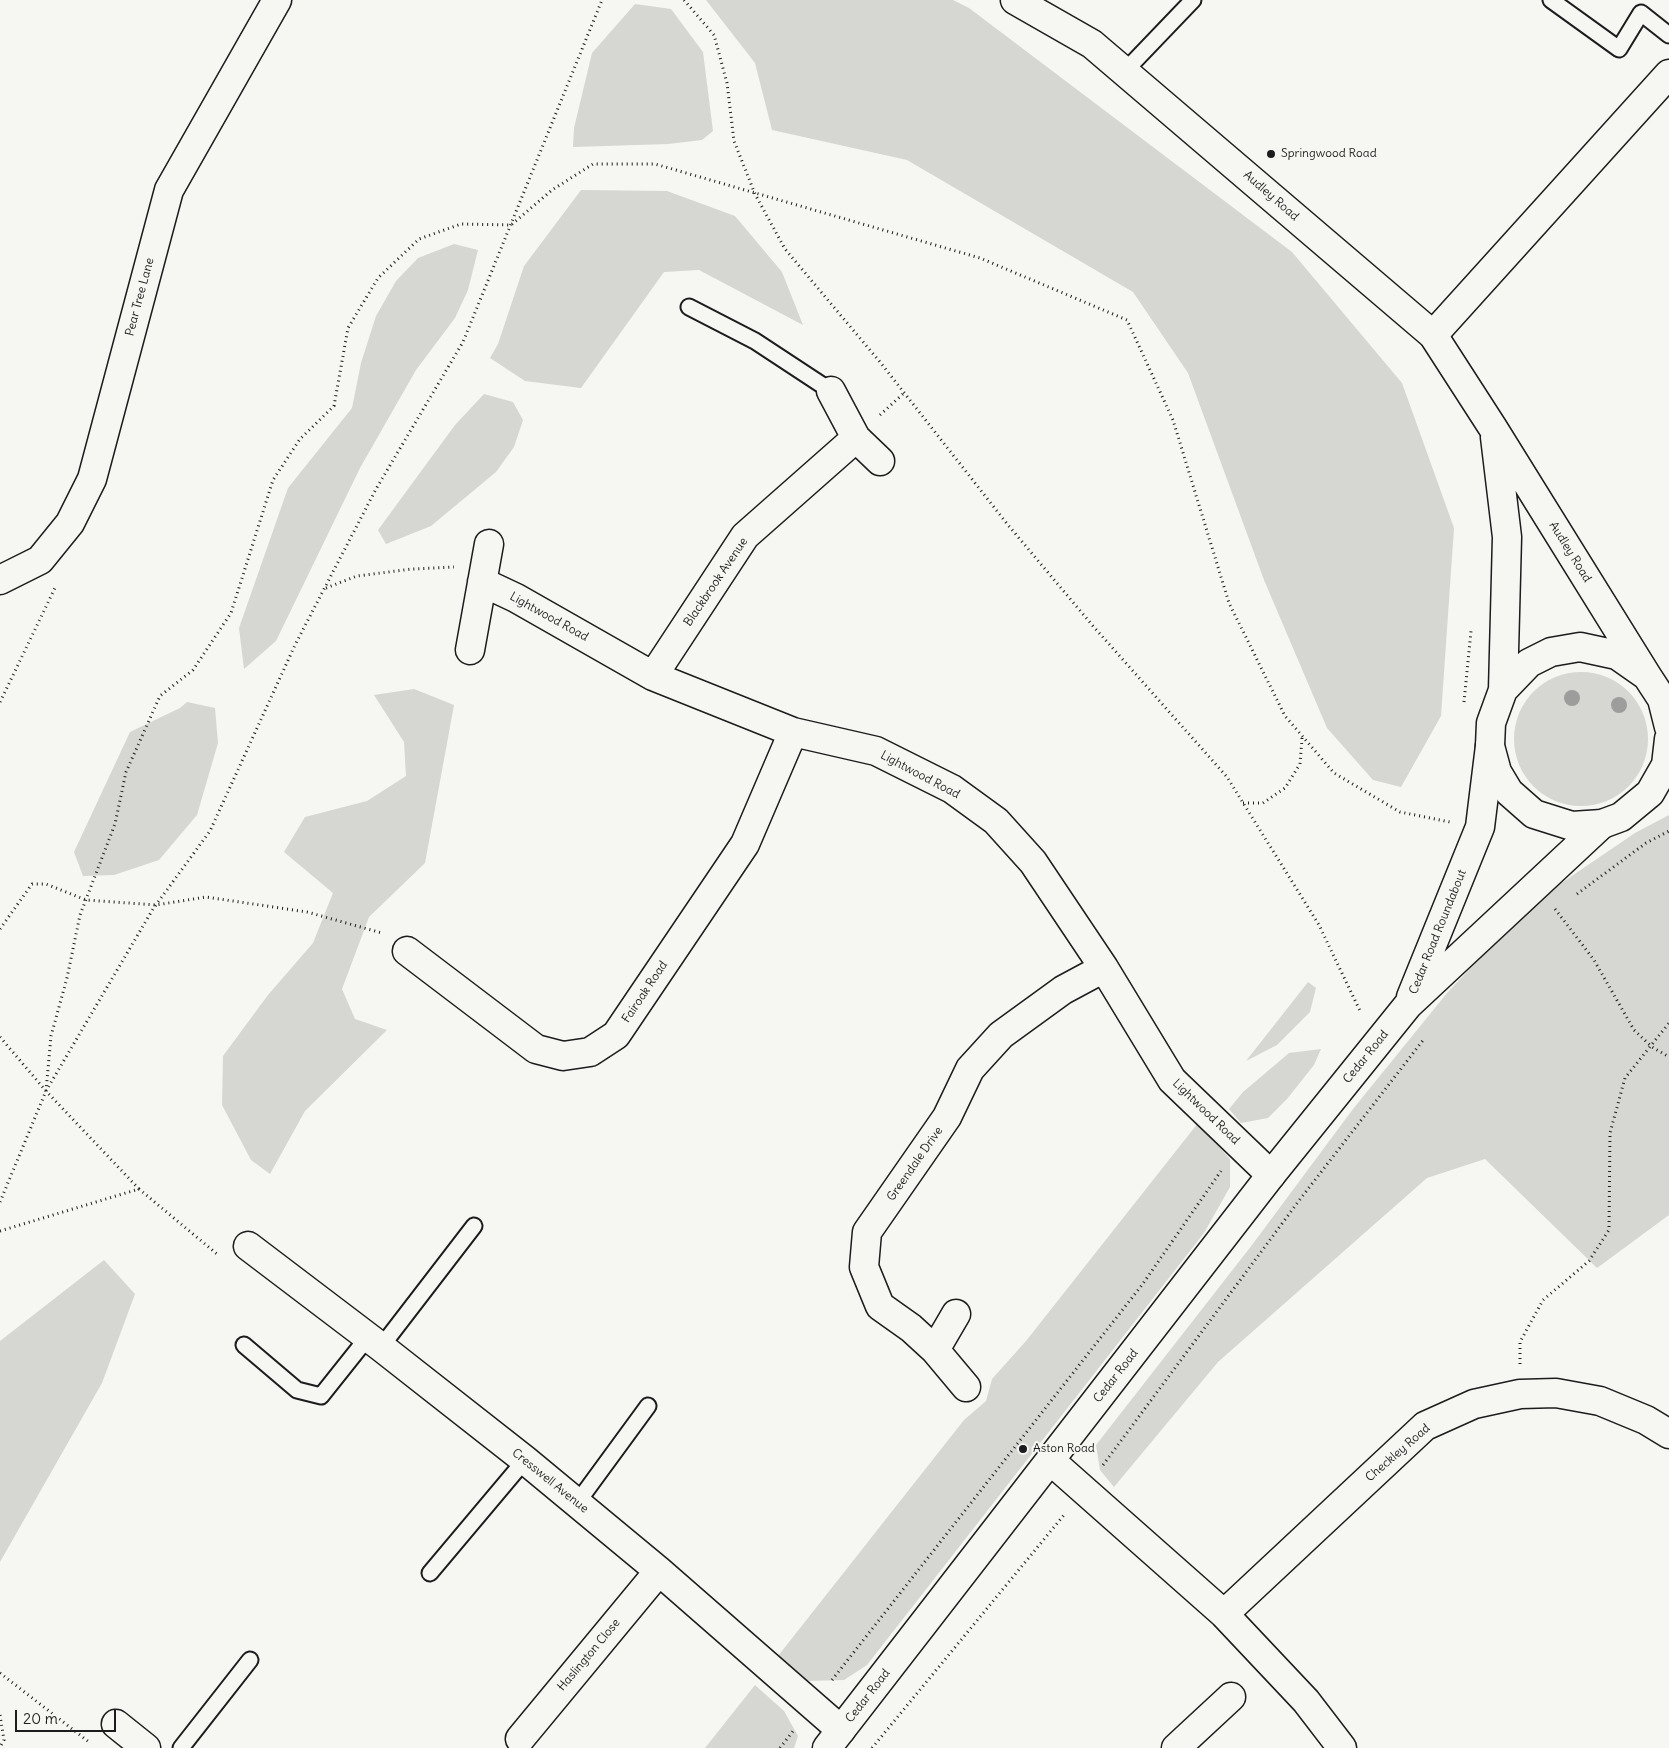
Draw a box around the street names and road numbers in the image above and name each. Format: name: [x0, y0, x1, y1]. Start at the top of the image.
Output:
street label: Audley Road: [1240, 168, 1302, 224]
street label: Pear Tree Lane: [123, 256, 157, 338]
street label: Audley Road: [1546, 519, 1594, 585]
street label: Blackbrook Avenue: [681, 535, 751, 629]
street label: Lightwood Road: [507, 589, 591, 645]
street label: Lightwood Road: [878, 748, 962, 802]
street label: Cedar Road Roundabout: [1406, 868, 1470, 996]
street label: Fairoak Road: [619, 958, 671, 1026]
street label: Cedar Road: [1340, 1028, 1392, 1086]
street label: Lightwood Road: [1169, 1076, 1243, 1148]
street label: Greendale Drive: [884, 1124, 946, 1204]
street label: Cedar Road: [1091, 1346, 1141, 1406]
street label: Checkley Road: [1363, 1421, 1433, 1485]
street label: Cresswell Avenue: [509, 1446, 591, 1516]
street label: Haslington Close: [555, 1616, 623, 1694]
street label: Cedar Road: [843, 1666, 893, 1726]

